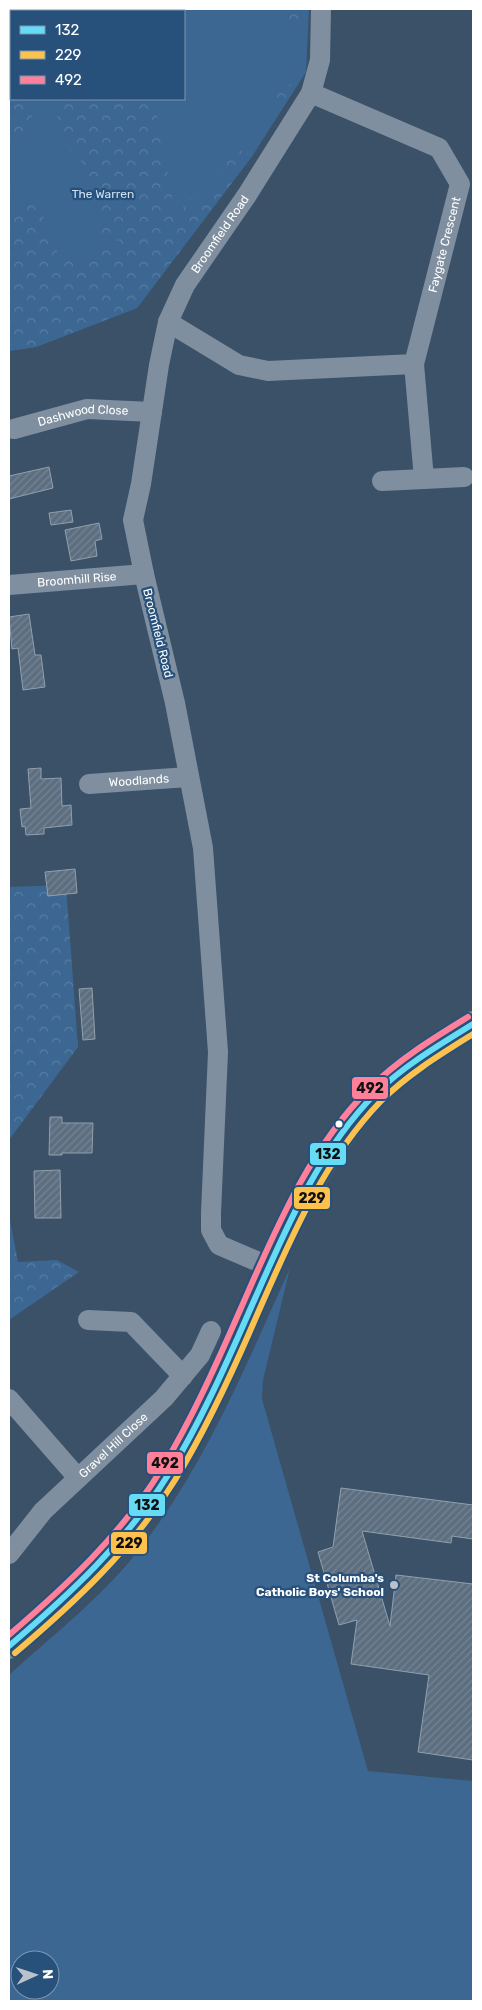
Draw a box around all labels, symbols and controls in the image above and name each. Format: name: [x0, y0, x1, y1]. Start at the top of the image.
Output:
legend: [10, 10, 185, 100]
text: 132: [55, 21, 79, 39]
text: 229: [55, 46, 82, 64]
text: 492: [55, 71, 82, 89]
park label: The Warren: [72, 187, 134, 201]
street label: Broomfield Road: [188, 193, 252, 276]
street label: Faygate Crescent: [426, 195, 464, 294]
street label: Dashwood Close: [36, 402, 129, 429]
street label: Broomhill Rise: [37, 569, 117, 590]
street label: Broomfield Road: [140, 587, 176, 679]
street label: Woodlands: [108, 771, 169, 790]
line badge: 492: [351, 1076, 389, 1100]
text: 492: [356, 1080, 384, 1097]
unlabelled marker: [334, 1119, 344, 1129]
line badge: 132: [309, 1142, 347, 1166]
text: 132: [315, 1146, 341, 1163]
line badge: 229: [293, 1186, 331, 1210]
text: 229: [298, 1190, 326, 1207]
street label: Gravel Hill Close: [76, 1410, 151, 1481]
line badge: 492: [146, 1451, 184, 1475]
text: 492: [151, 1455, 179, 1472]
line badge: 132: [128, 1493, 166, 1517]
text: 132: [134, 1497, 160, 1514]
line badge: 229: [110, 1531, 148, 1555]
text: 229: [115, 1535, 143, 1552]
place label: St Columba's Catholic Boys' School: [256, 1571, 384, 1599]
marker: St Columba's Catholic Boys' School: [388, 1579, 400, 1591]
north arrow: [10, 1950, 60, 2000]
text: N: [39, 1969, 56, 1980]

